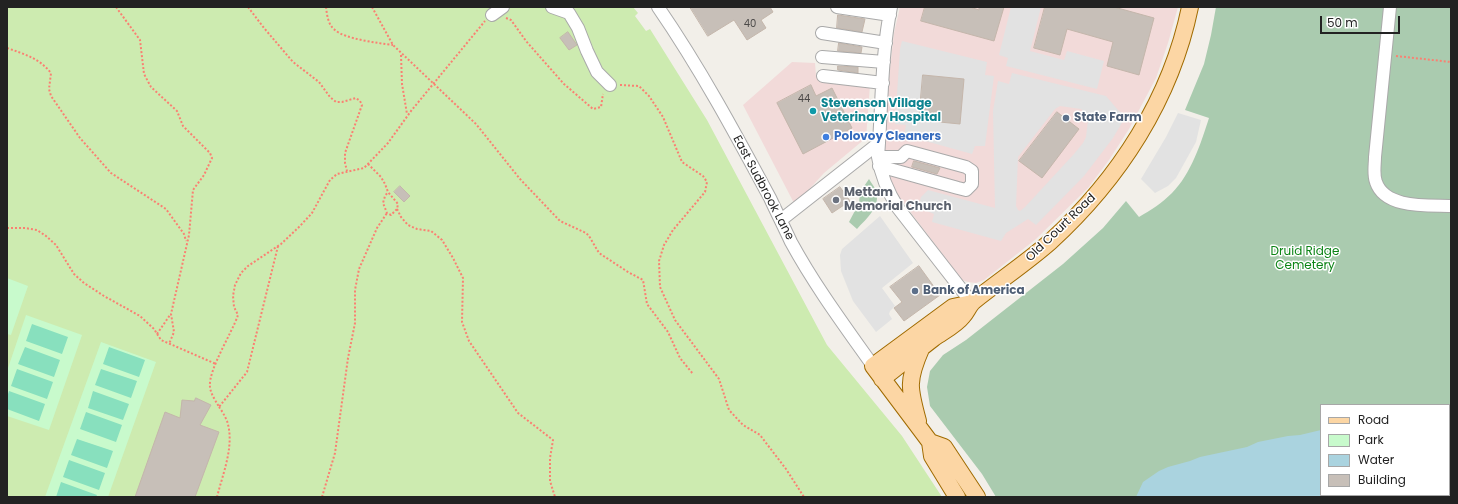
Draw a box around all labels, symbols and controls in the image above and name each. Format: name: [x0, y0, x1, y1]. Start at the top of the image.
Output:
scale bar: [1322, 8, 1402, 34]
text: 50 m: [1327, 14, 1358, 31]
house number: 40: [744, 18, 756, 30]
house number: 44: [798, 93, 810, 105]
place label: Stevenson Village Veterinary Hospital: [821, 97, 941, 125]
marker: Stevenson Village Veterinary Hospital: [808, 106, 818, 116]
place label: State Farm: [1074, 111, 1142, 125]
marker: State Farm: [1061, 113, 1071, 123]
place label: Polovoy Cleaners: [834, 130, 941, 144]
marker: Polovoy Cleaners: [821, 132, 831, 142]
street label: East Sudbrook Lane: [729, 133, 797, 243]
place label: Mettam Memorial Church: [844, 186, 951, 214]
street label: Old Court Road: [1023, 191, 1099, 265]
marker: Mettam Memorial Church: [831, 195, 841, 205]
park label: Druid Ridge Cemetery: [1271, 245, 1339, 273]
place label: Bank of America: [923, 284, 1025, 298]
marker: Bank of America: [910, 286, 920, 296]
legend: [1320, 404, 1450, 496]
text: Road: [1358, 411, 1389, 428]
text: Park: [1358, 431, 1384, 448]
text: Water: [1358, 451, 1394, 468]
text: Building: [1358, 471, 1406, 488]

